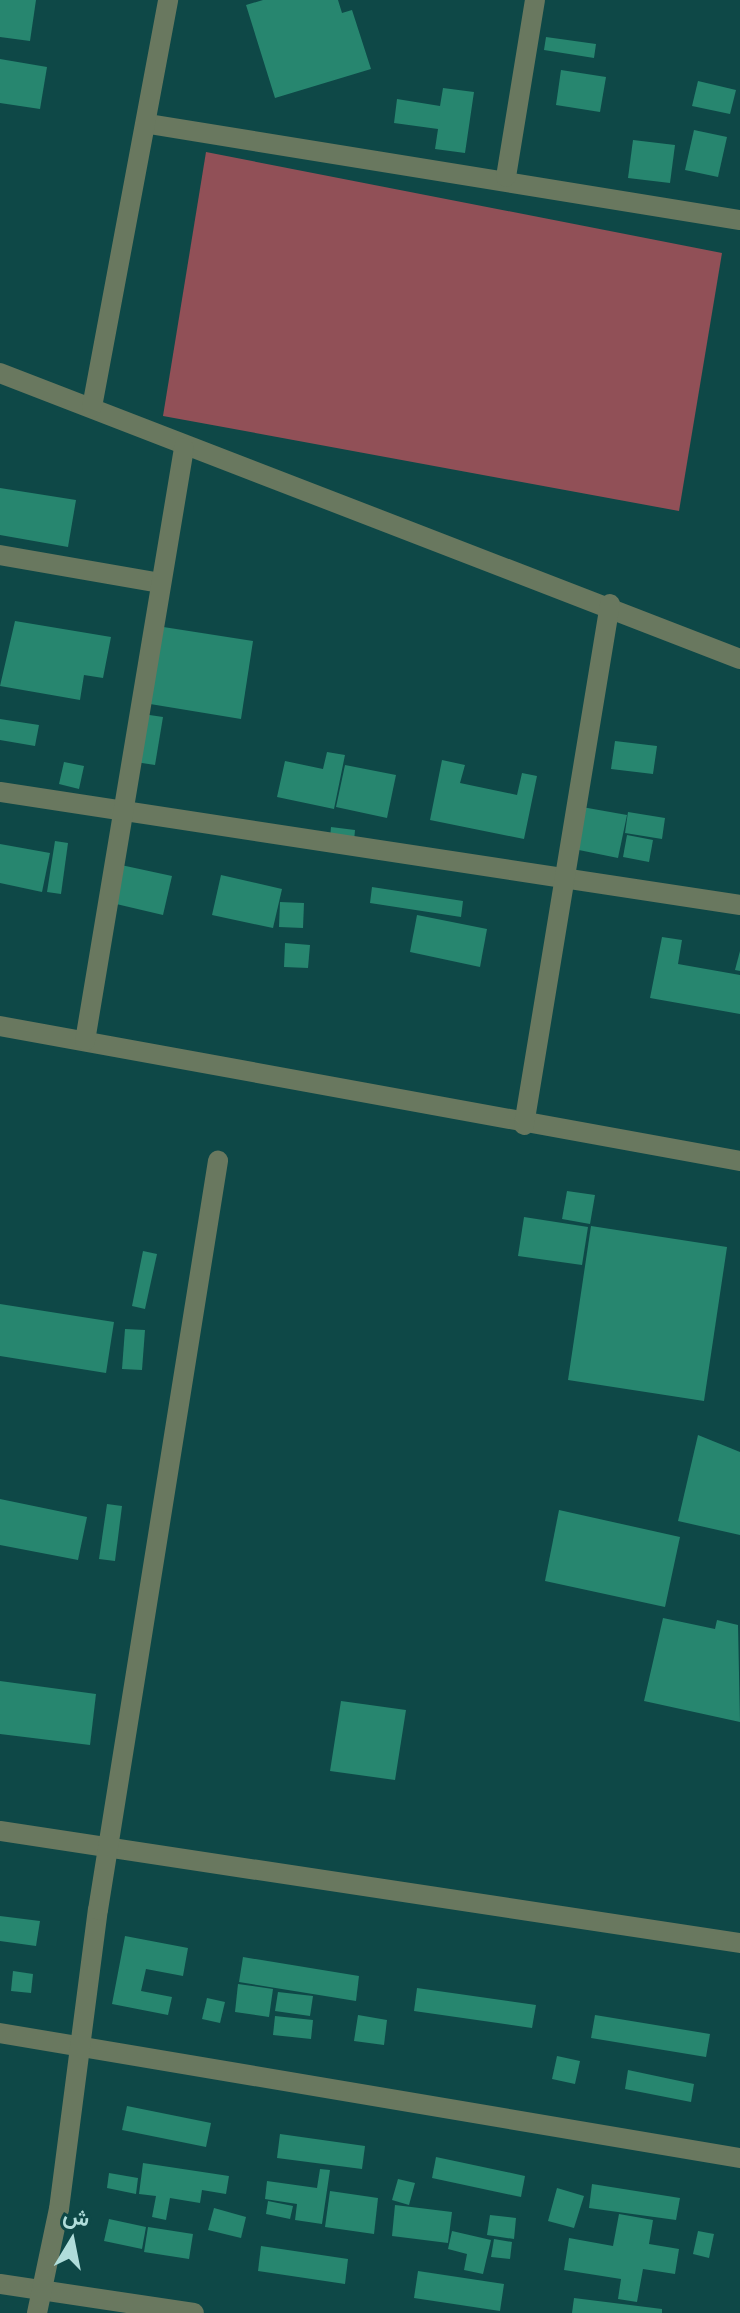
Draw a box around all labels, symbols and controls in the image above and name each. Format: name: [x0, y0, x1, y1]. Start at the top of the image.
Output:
north arrow: [32, 2201, 112, 2281]
text: ش: [61, 2202, 91, 2231]

